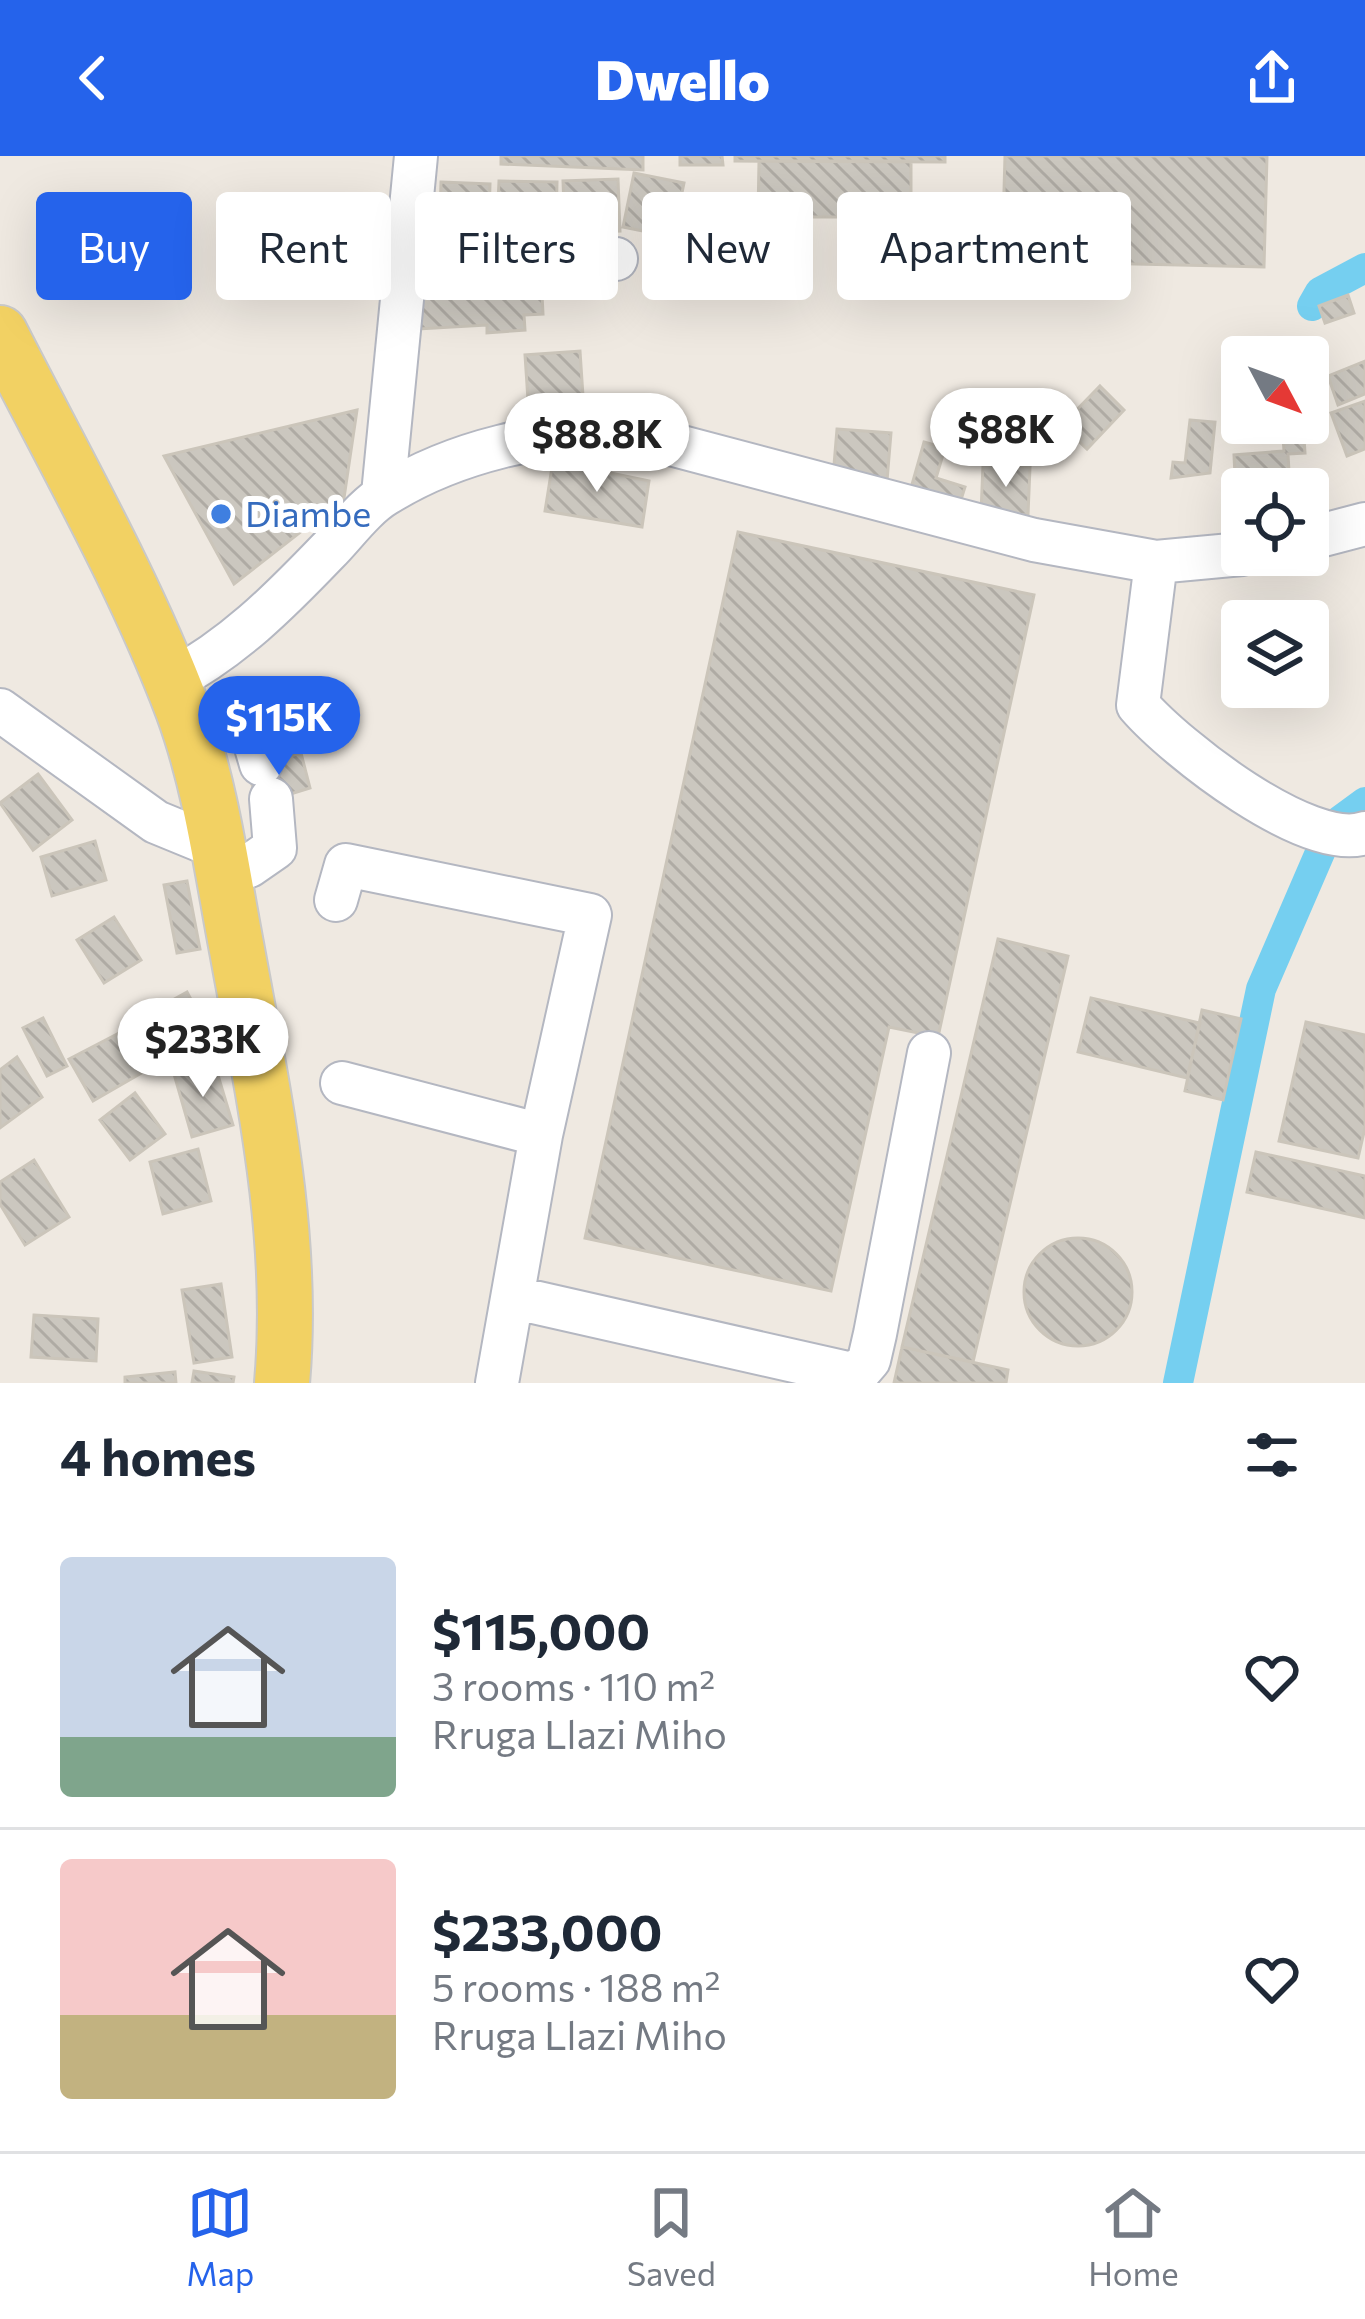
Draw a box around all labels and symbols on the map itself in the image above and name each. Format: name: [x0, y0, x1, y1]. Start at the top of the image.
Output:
north arrow: [1221, 336, 1329, 444]
pin: $88K: [935, 388, 1077, 490]
pin: $88.8K: [499, 393, 695, 495]
place label: Diambe: [245, 490, 371, 534]
marker: Diambe: [208, 501, 234, 527]
pin: $115K: [195, 676, 363, 778]
pin: $233K: [119, 998, 287, 1100]

